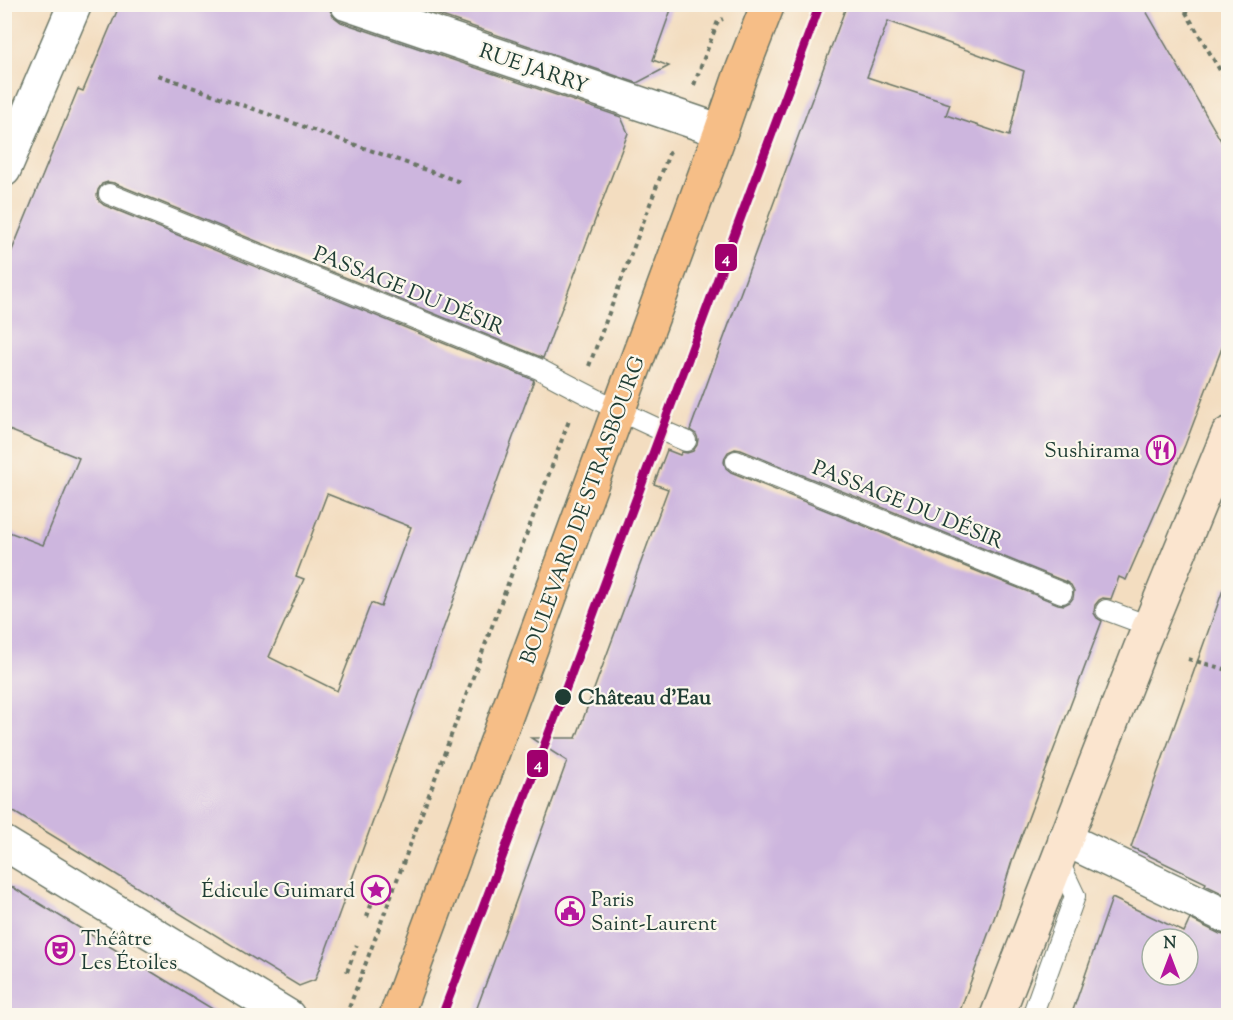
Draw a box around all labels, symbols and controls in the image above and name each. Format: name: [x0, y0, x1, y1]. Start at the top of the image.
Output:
street label: RUE JARRY: [475, 37, 592, 103]
street label: PASSAGE DU DÉSIR: [308, 240, 508, 344]
line badge: 4: [714, 243, 738, 272]
text: 4: [721, 248, 730, 271]
street label: BOULEVARD DE STRASBOURG: [514, 352, 654, 669]
restaurant icon: Sushirama: [1145, 434, 1177, 466]
place label: Sushirama: [1044, 437, 1140, 467]
street label: PASSAGE DU DÉSIR: [807, 454, 1007, 558]
place label: Château d'Eau: [578, 684, 712, 714]
marker: Château d'Eau: [553, 687, 573, 707]
line badge: 4: [526, 749, 549, 778]
text: 4: [533, 754, 542, 777]
place icon: Édicule Guimard: [360, 874, 392, 906]
place label: Édicule Guimard: [201, 877, 355, 907]
place label: Paris Saint-Laurent: [591, 886, 717, 940]
public building icon: Paris Saint-Laurent: [554, 895, 586, 927]
place label: Théâtre Les Étoiles: [81, 925, 177, 979]
north arrow: [1140, 927, 1200, 987]
text: N: [1164, 933, 1177, 956]
theatre icon: Théâtre Les Étoiles: [44, 934, 76, 966]

